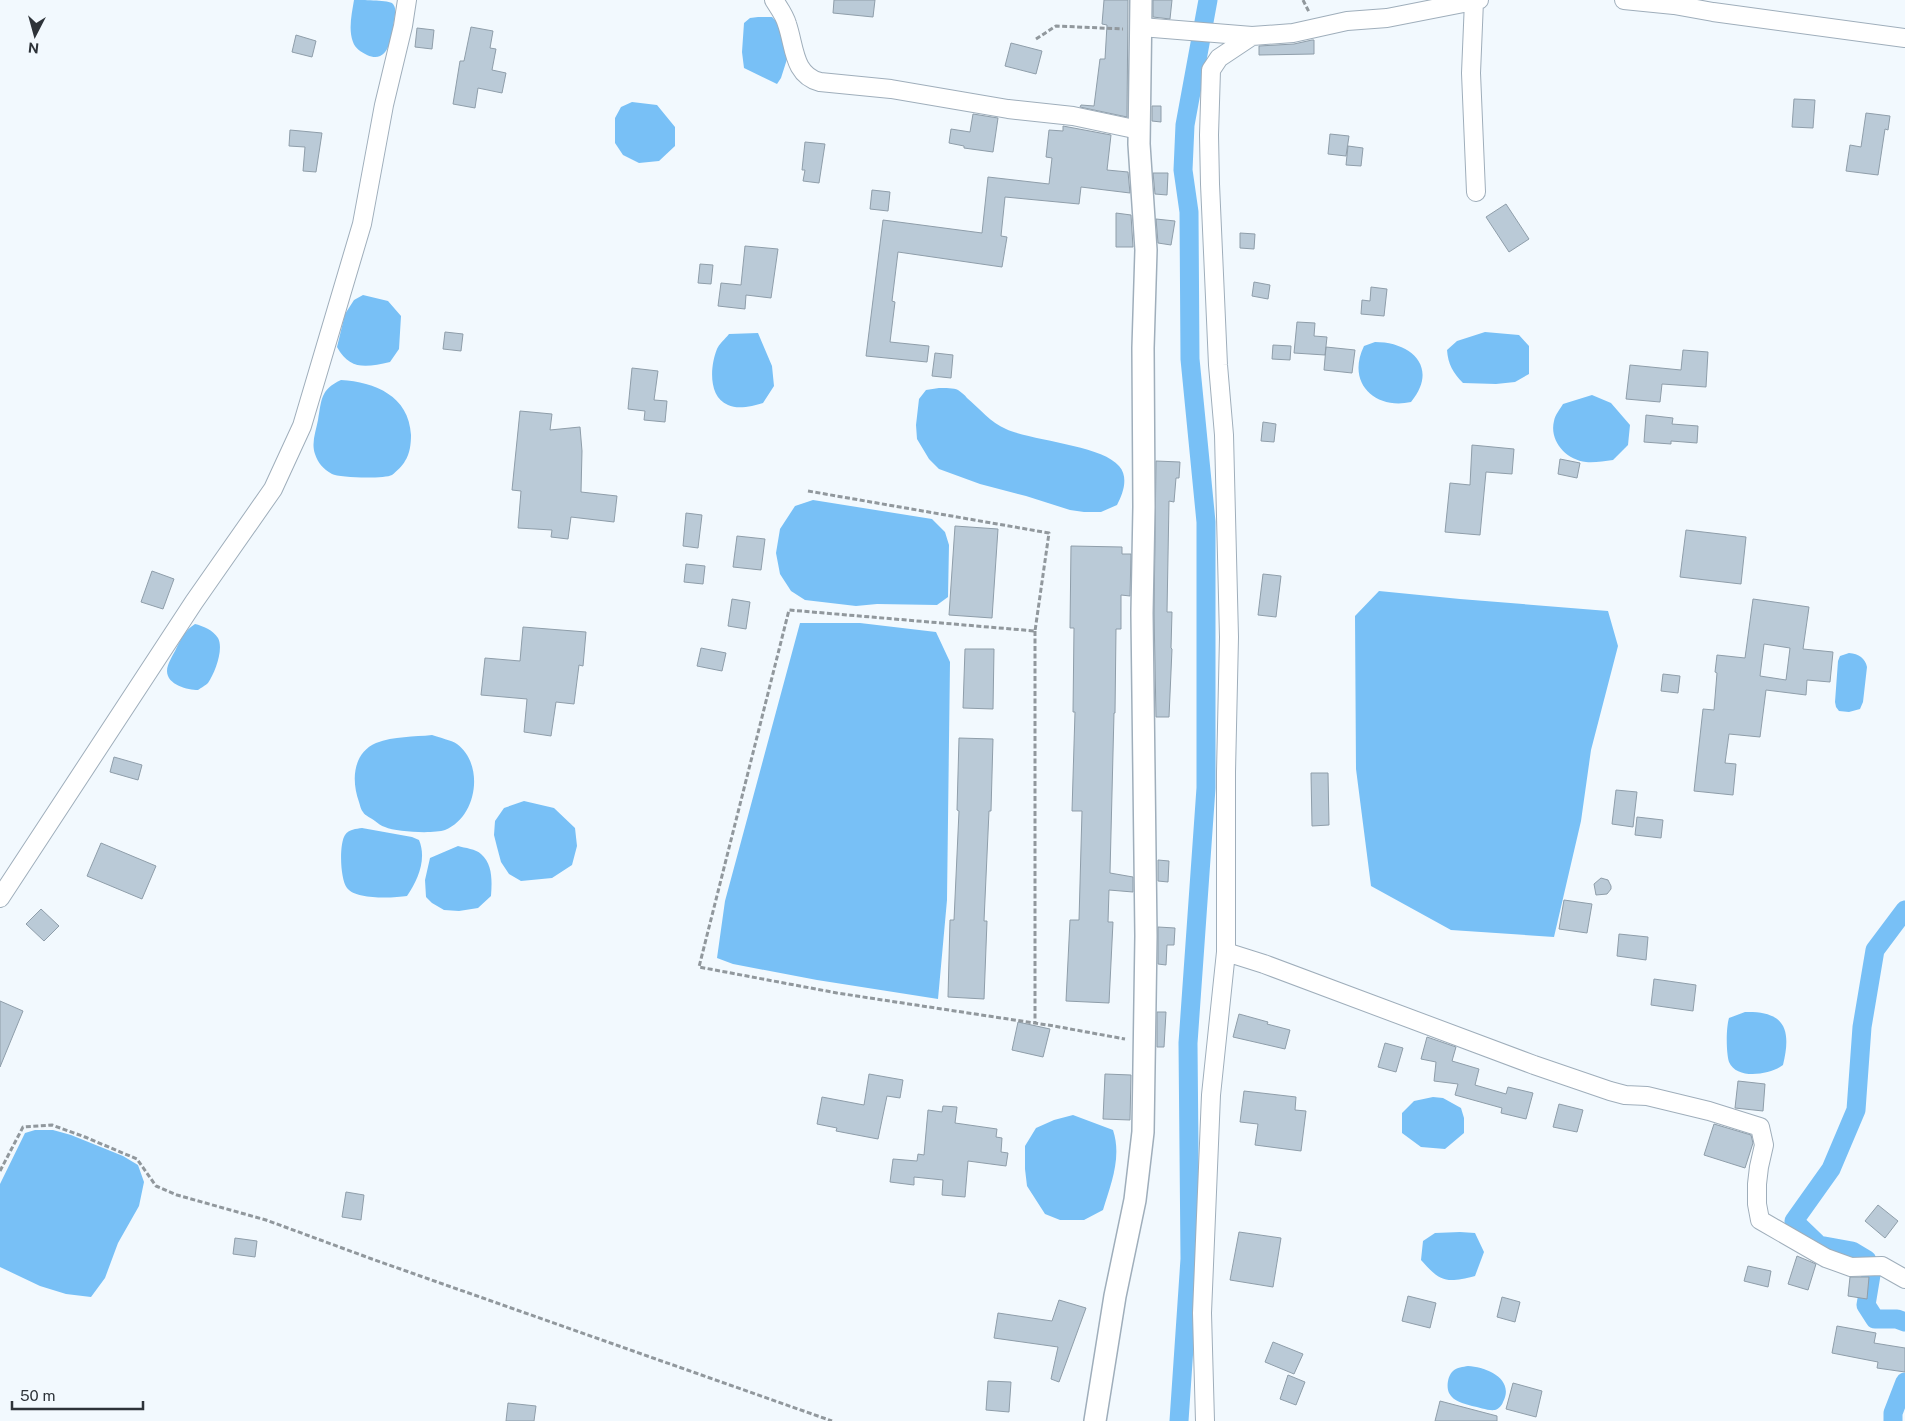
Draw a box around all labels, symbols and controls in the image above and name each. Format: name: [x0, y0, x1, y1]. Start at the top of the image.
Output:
north arrow: [10, 10, 60, 60]
text: N: [27, 39, 40, 56]
scale bar: [12, 1378, 144, 1410]
text: 50 m: [20, 1387, 55, 1404]

